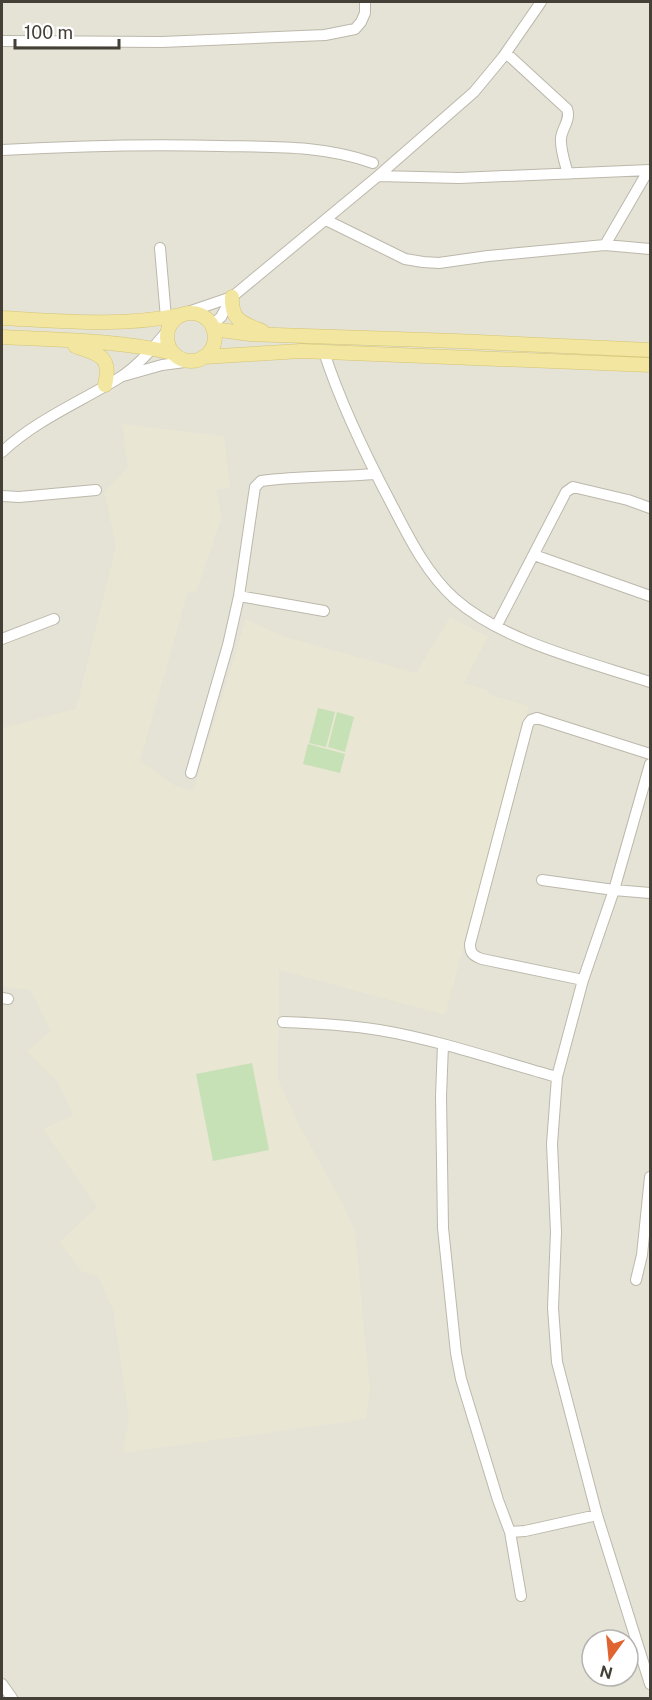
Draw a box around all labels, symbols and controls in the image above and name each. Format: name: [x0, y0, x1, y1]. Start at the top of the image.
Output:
scale bar: [15, 12, 118, 50]
text: 100 m: [24, 22, 73, 43]
north arrow: [580, 1628, 640, 1688]
text: N: [598, 1661, 615, 1683]

